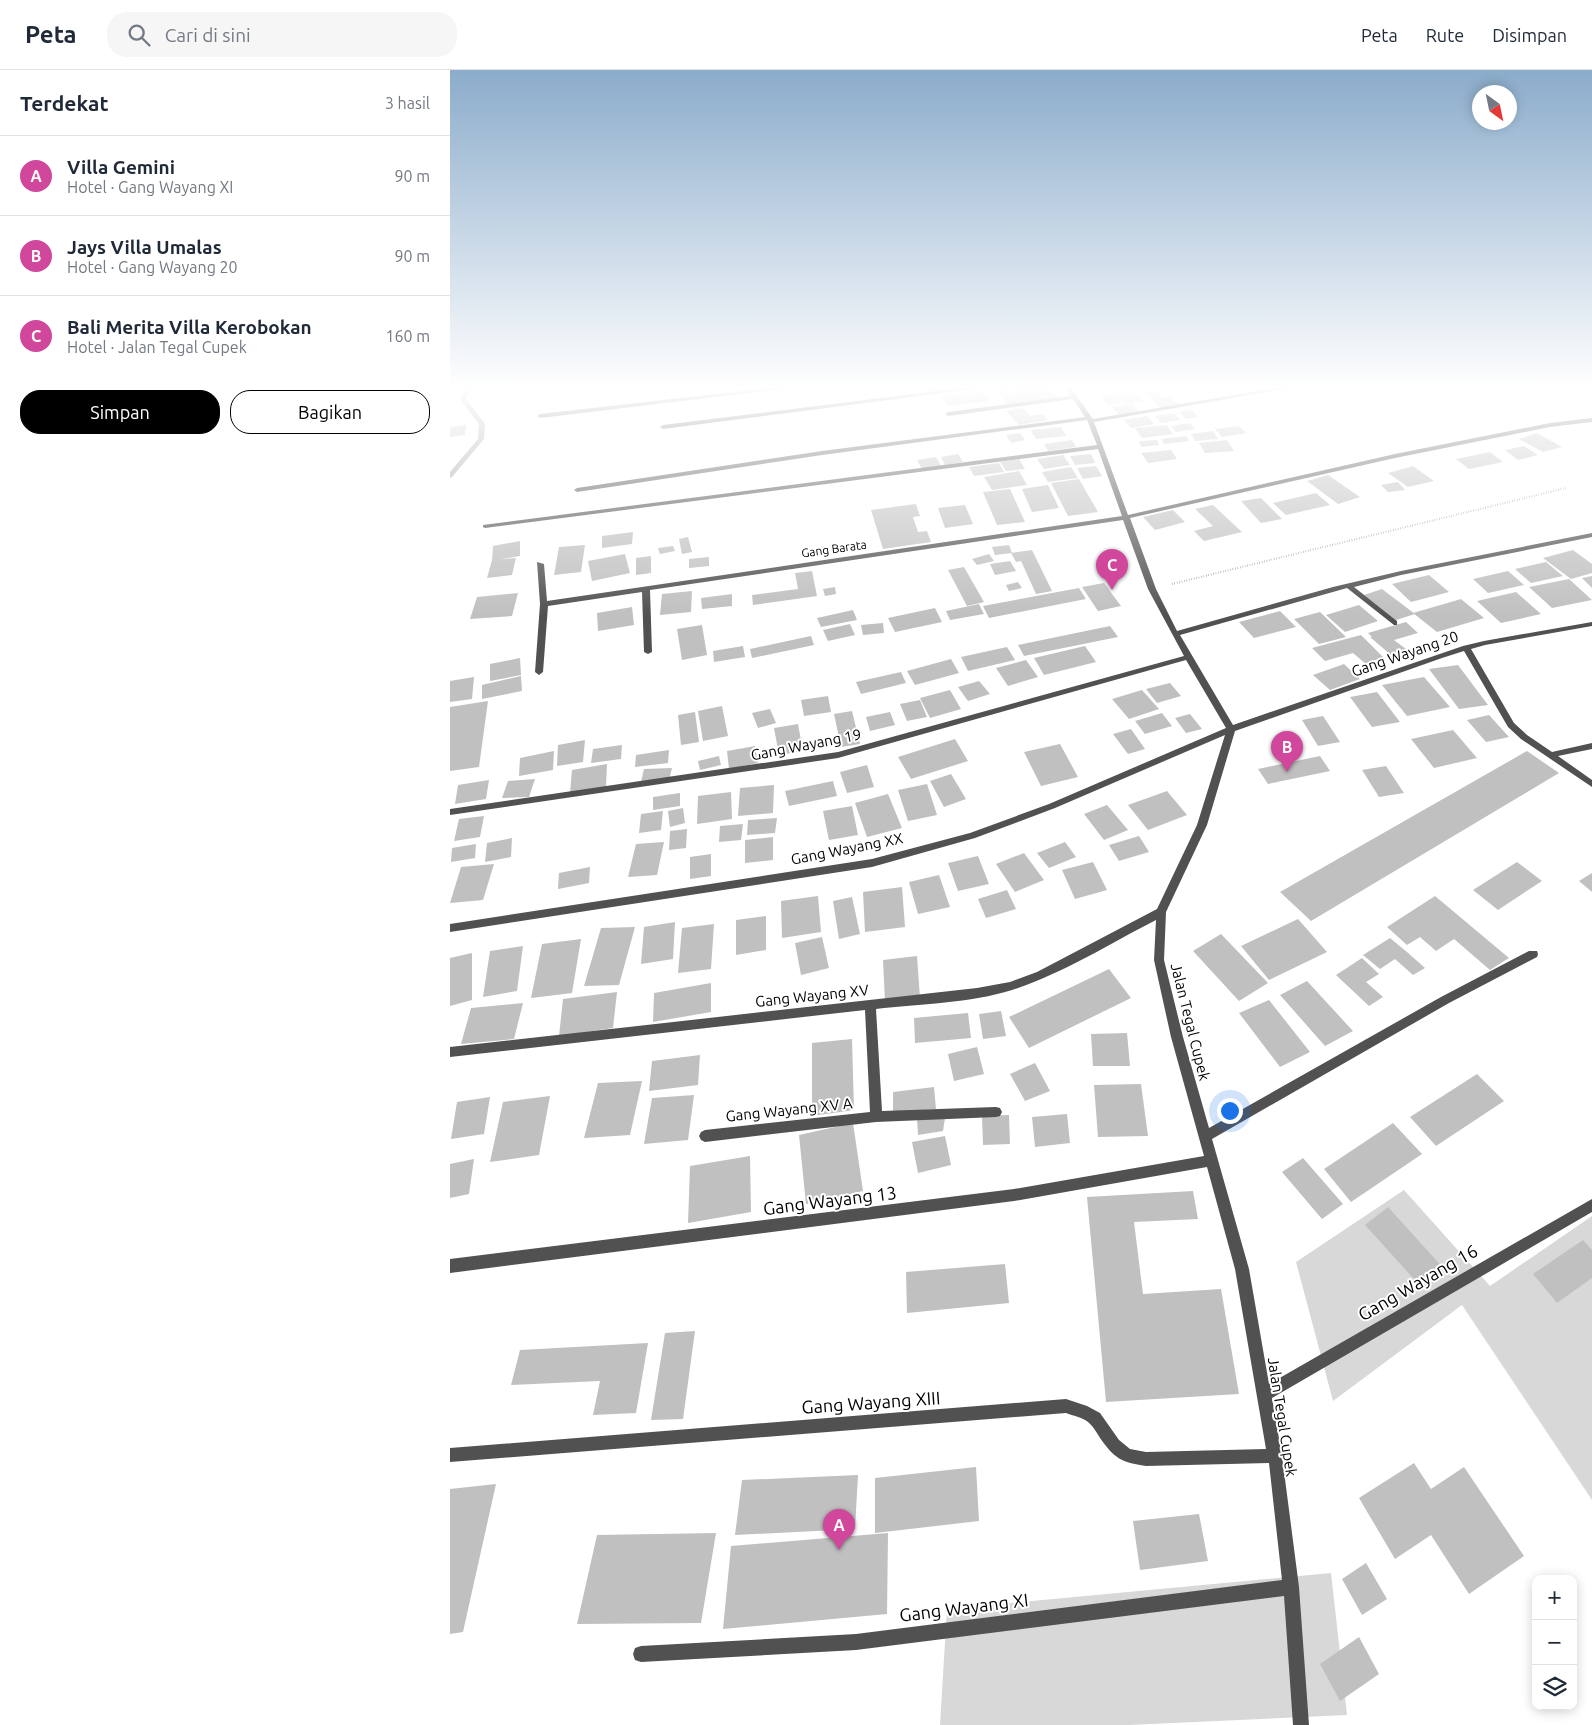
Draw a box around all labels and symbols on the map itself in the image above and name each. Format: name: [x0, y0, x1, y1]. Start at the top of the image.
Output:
north arrow: [1472, 85, 1517, 130]
street label: Gang Barata: [800, 537, 868, 560]
pin: C: [1096, 549, 1128, 590]
street label: Gang Wayang 20: [1349, 627, 1461, 680]
street label: Gang Wayang 19: [749, 725, 863, 764]
pin: B: [1271, 731, 1303, 772]
street label: Gang Wayang XX: [789, 829, 904, 868]
street label: Jalan Tegal Cupek: [1168, 961, 1213, 1083]
street label: Gang Wayang XV: [754, 981, 870, 1010]
street label: Gang Wayang XV A: [725, 1094, 853, 1125]
your location: [1217, 1098, 1243, 1124]
street label: Gang Wayang 13: [762, 1182, 898, 1218]
street label: Gang Wayang 16: [1354, 1240, 1481, 1324]
street label: Jalan Tegal Cupek: [1265, 1356, 1300, 1478]
street label: Gang Wayang XIII: [801, 1387, 941, 1417]
pin: A: [823, 1509, 855, 1550]
street label: Gang Wayang XI: [898, 1589, 1030, 1625]

